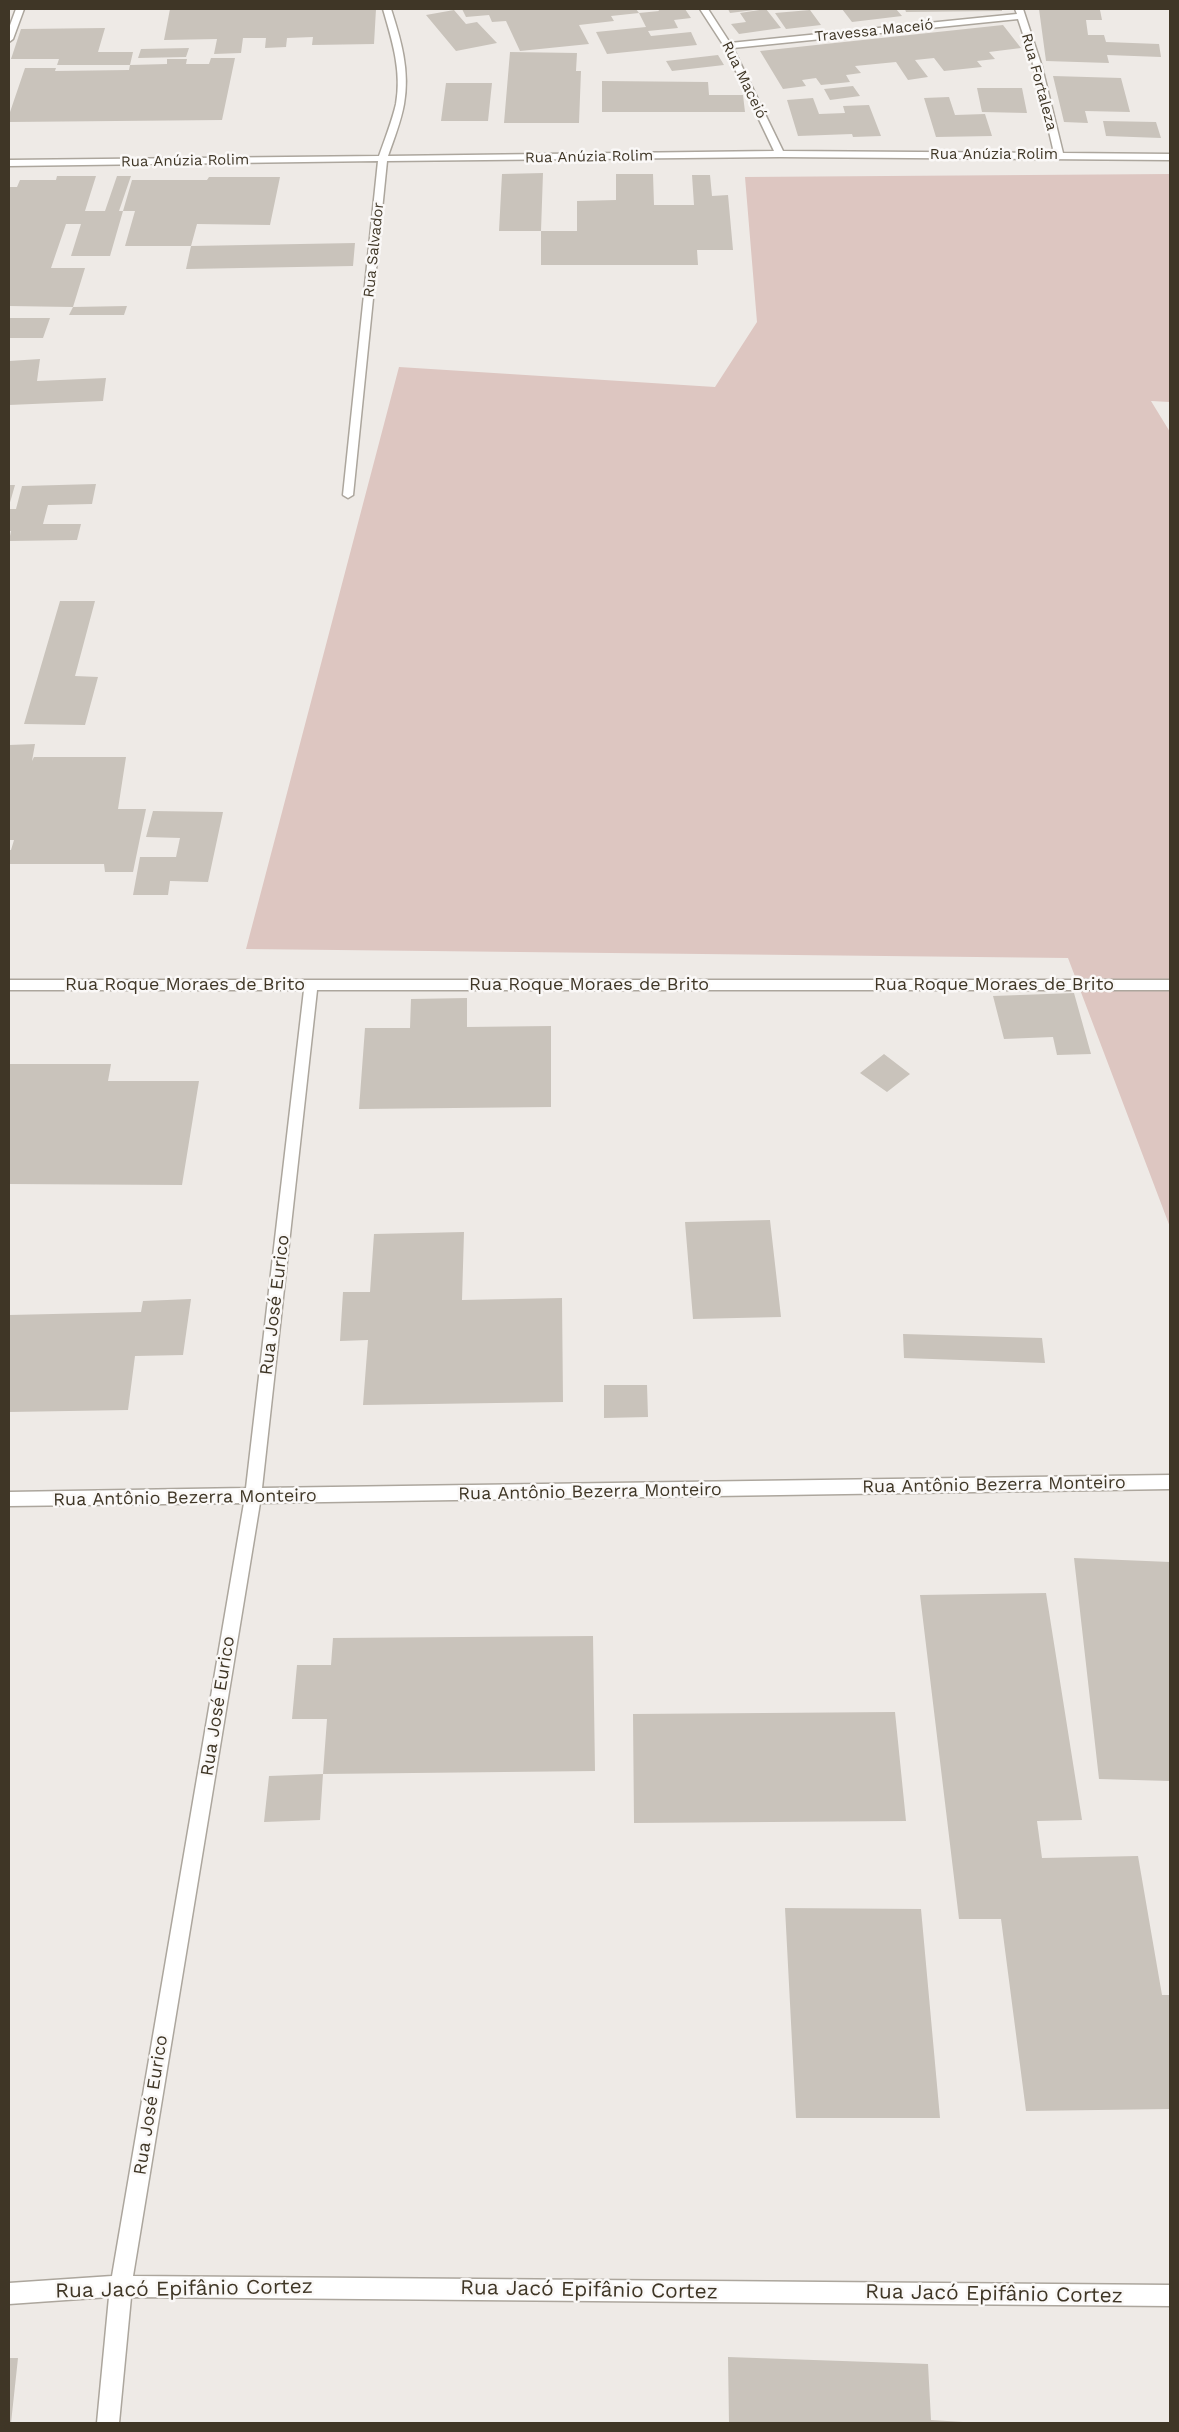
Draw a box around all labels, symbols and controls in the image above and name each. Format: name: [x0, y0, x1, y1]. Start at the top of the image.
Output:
street label: Travessa Maceió: [814, 16, 934, 46]
street label: Rua Fortaleza: [1017, 31, 1061, 133]
street label: Rua Maceió: [718, 38, 770, 122]
street label: Rua Anúzia Rolim: [930, 146, 1058, 164]
street label: Rua Anúzia Rolim: [525, 147, 653, 167]
street label: Rua Anúzia Rolim: [121, 151, 249, 171]
street label: Rua Salvador: [360, 202, 388, 298]
street label: Rua Roque Moraes de Brito: [65, 974, 305, 996]
street label: Rua Roque Moraes de Brito: [469, 974, 709, 996]
street label: Rua Roque Moraes de Brito: [874, 974, 1114, 996]
street label: Rua José Eurico: [256, 1234, 294, 1376]
street label: Rua Antônio Bezerra Monteiro: [862, 1472, 1126, 1498]
street label: Rua Antônio Bezerra Monteiro: [458, 1479, 722, 1505]
street label: Rua Antônio Bezerra Monteiro: [53, 1485, 317, 1511]
street label: Rua José Eurico: [196, 1634, 240, 1778]
street label: Rua José Eurico: [129, 2033, 173, 2177]
street label: Rua Jacó Epifânio Cortez: [55, 2274, 313, 2304]
street label: Rua Jacó Epifânio Cortez: [460, 2275, 718, 2305]
street label: Rua Jacó Epifânio Cortez: [865, 2279, 1123, 2309]

